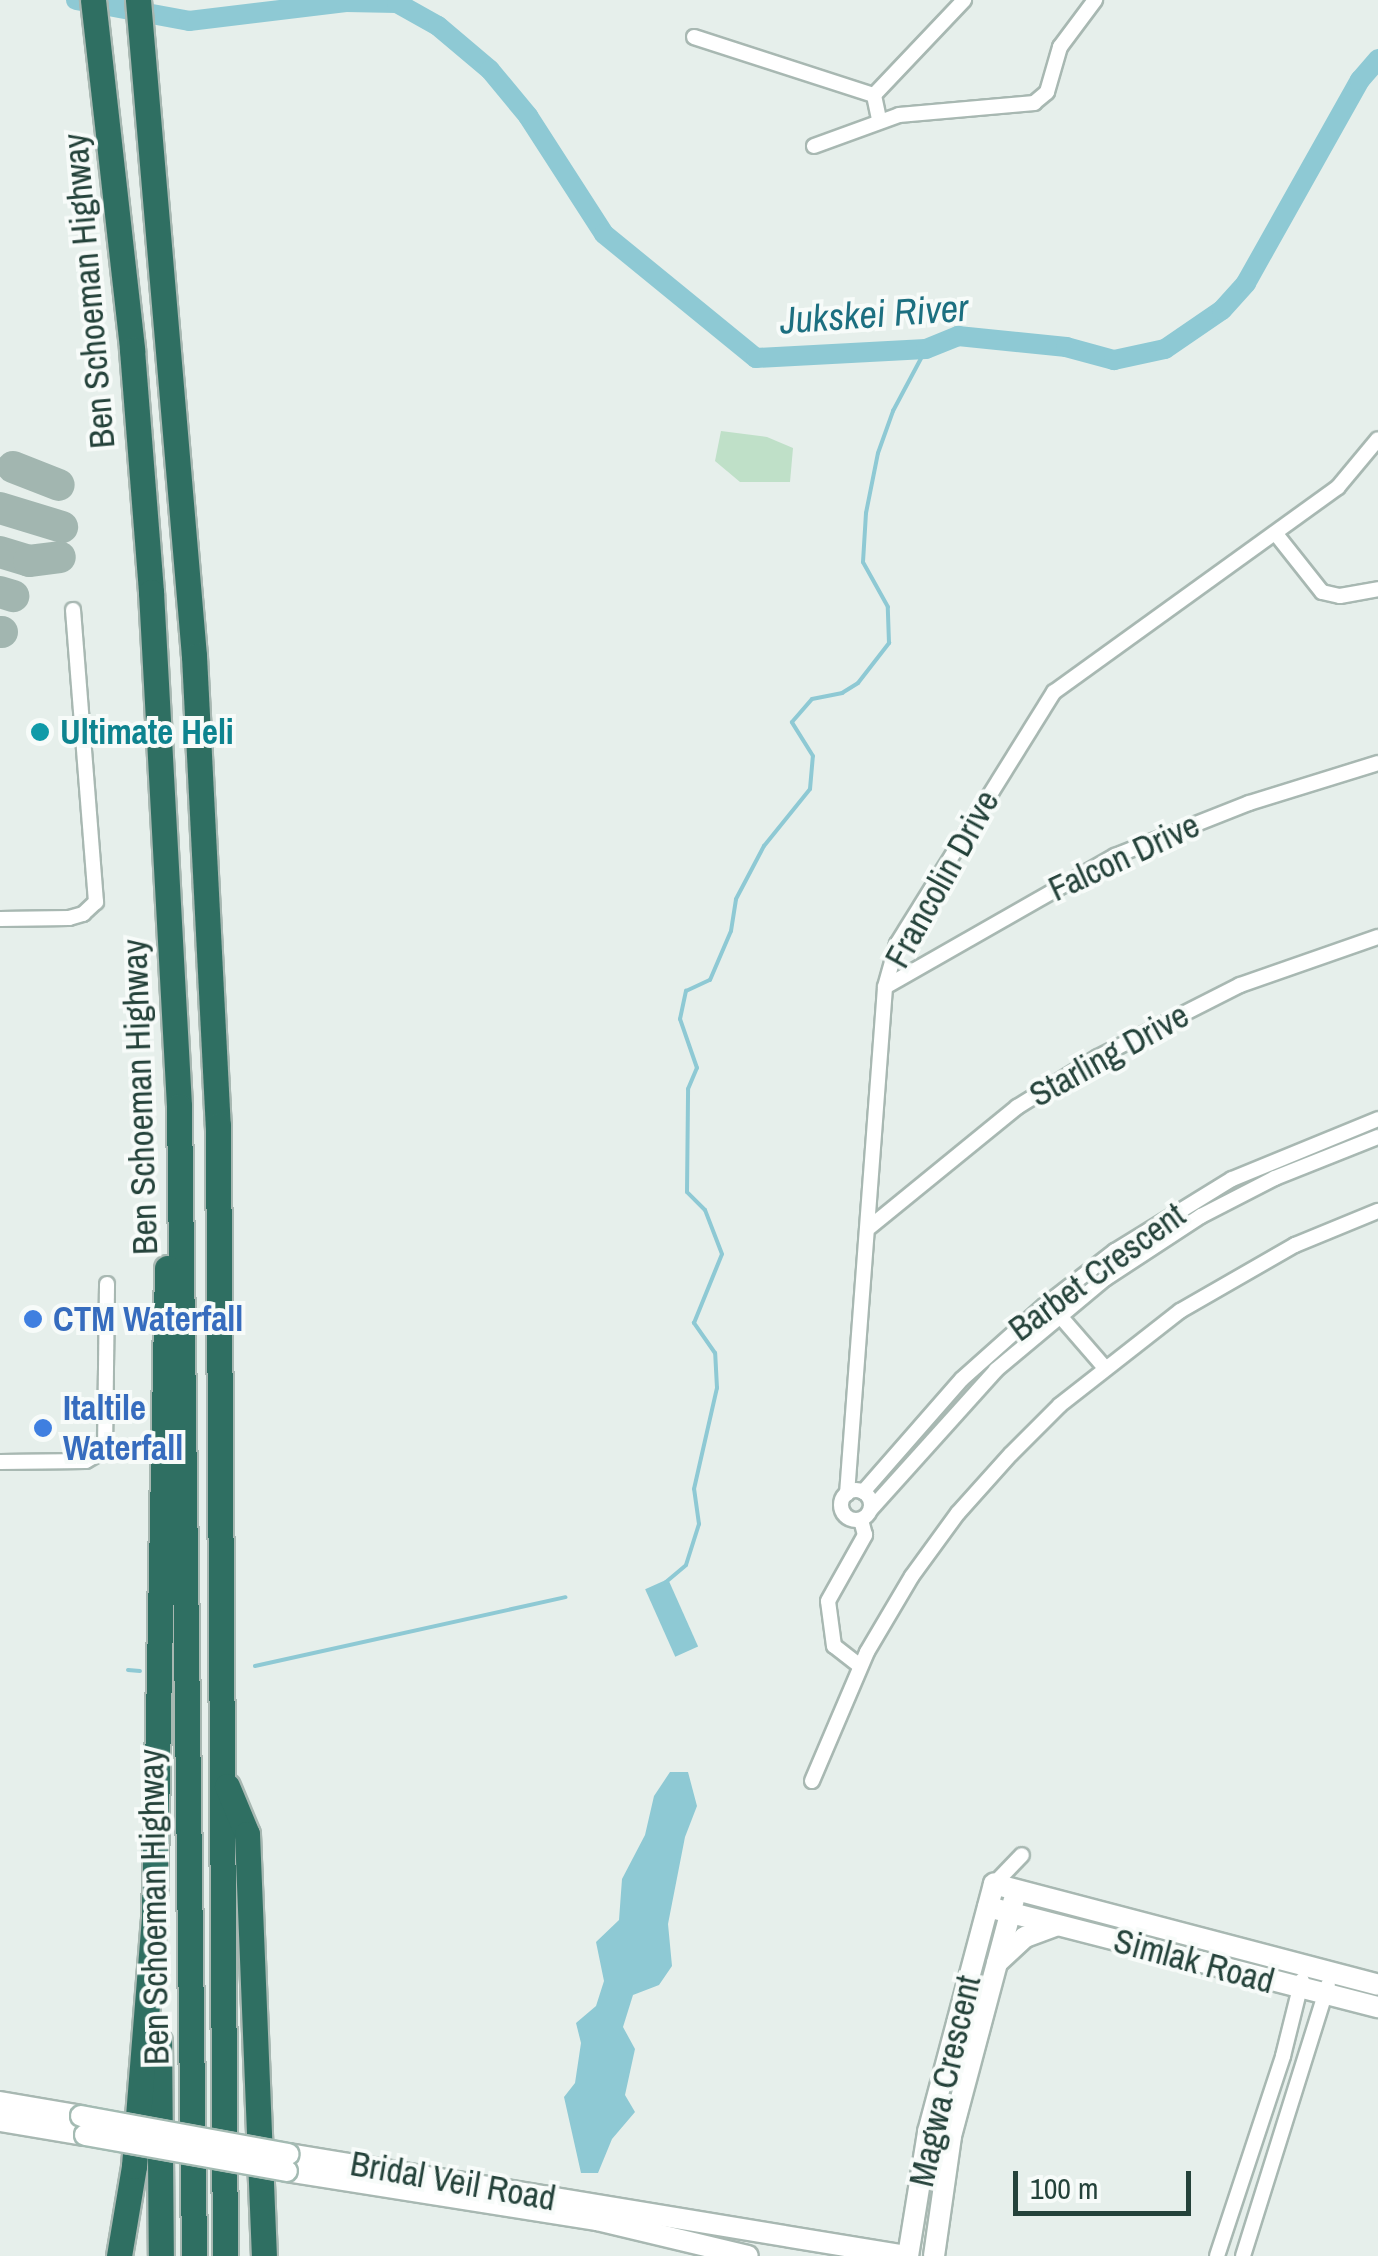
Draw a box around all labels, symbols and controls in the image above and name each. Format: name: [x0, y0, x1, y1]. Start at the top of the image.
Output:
street label: Ben Schoeman Highway: [54, 132, 124, 450]
water label: Jukskei River: [778, 285, 970, 343]
place label: Ultimate Heli: [60, 711, 234, 753]
marker: Ultimate Heli: [29, 721, 51, 743]
street label: Francolin Drive: [876, 783, 1008, 975]
street label: Falcon Drive: [1042, 804, 1206, 910]
street label: Ben Schoeman Highway: [114, 938, 166, 1256]
street label: Starling Drive: [1022, 994, 1196, 1116]
street label: Barbet Crescent: [1001, 1194, 1193, 1350]
place label: CTM Waterfall: [53, 1298, 243, 1340]
marker: CTM Waterfall: [22, 1308, 44, 1330]
place label: Italtile Waterfall: [63, 1387, 183, 1469]
marker: Italtile Waterfall: [32, 1417, 54, 1439]
street label: Ben Schoeman Highway: [130, 1749, 178, 2065]
street label: Simlak Road: [1109, 1919, 1279, 2003]
street label: Magwa Crescent: [900, 1971, 990, 2191]
street label: Bridal Veil Road: [347, 2142, 559, 2220]
scale bar: [1018, 2151, 1196, 2213]
text: 100 m: [1030, 2168, 1098, 2208]

